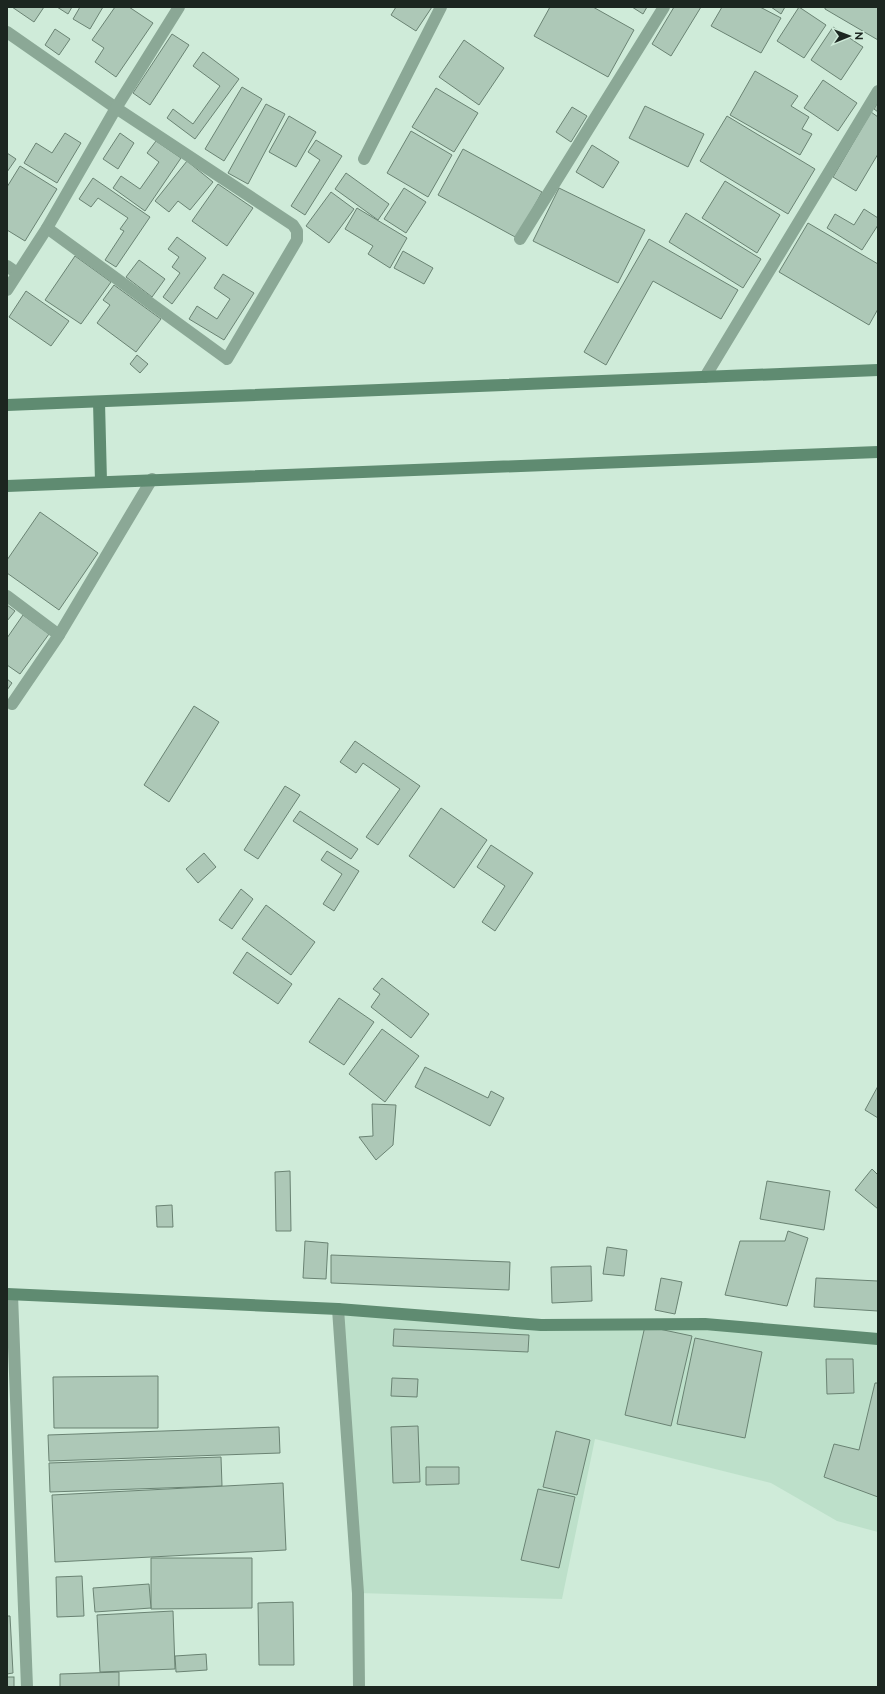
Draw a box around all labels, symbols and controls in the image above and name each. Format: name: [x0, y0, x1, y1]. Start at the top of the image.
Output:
north arrow: [829, 16, 869, 56]
text: N: [852, 32, 865, 40]

